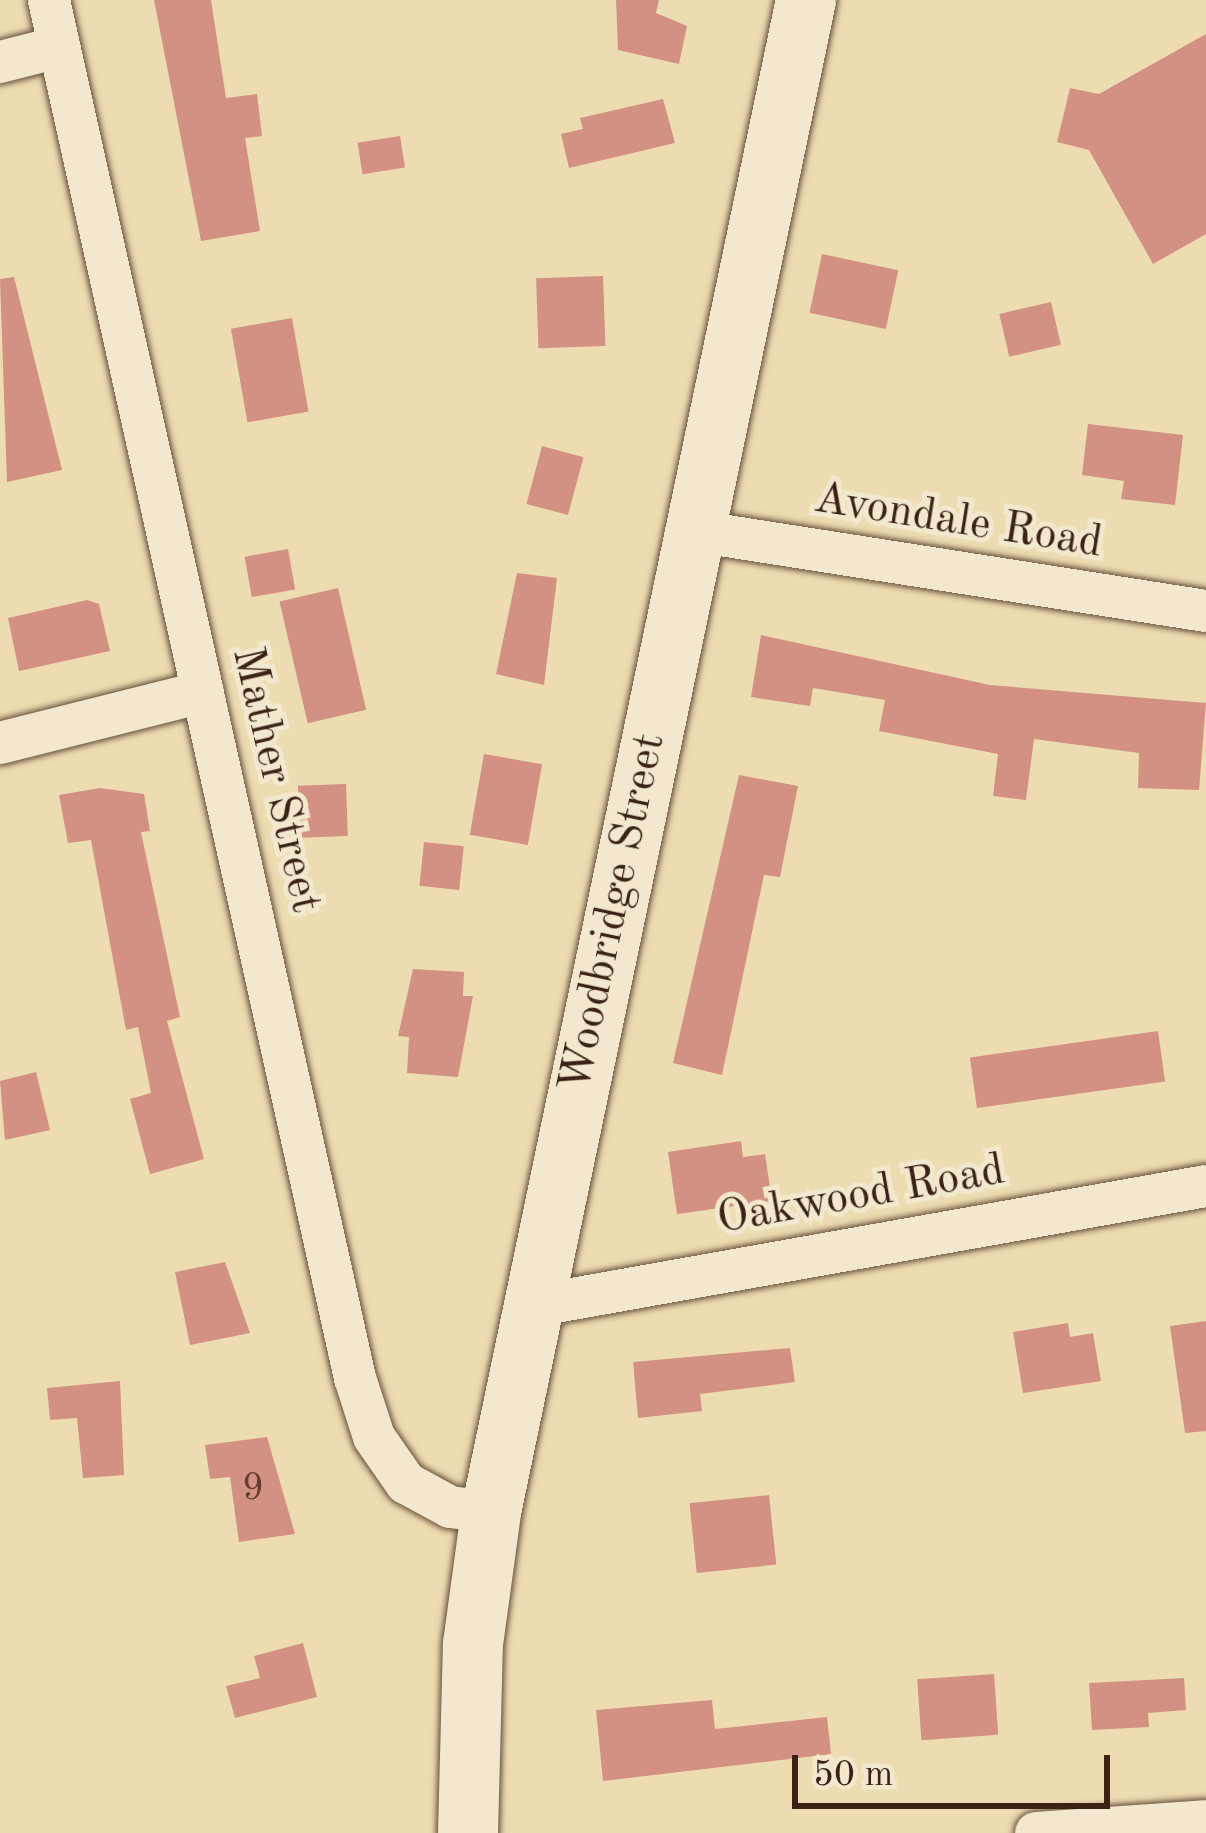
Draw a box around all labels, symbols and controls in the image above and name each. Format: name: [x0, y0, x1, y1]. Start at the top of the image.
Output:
street label: Avondale Road: [810, 473, 1106, 571]
street label: Mather Street: [218, 642, 332, 918]
street label: Woodbridge Street: [550, 728, 678, 1098]
street label: Oakwood Road: [713, 1144, 1009, 1248]
house number: 9: [242, 1466, 264, 1512]
scale bar: [798, 1731, 1116, 1805]
text: 50 m: [813, 1758, 893, 1794]

